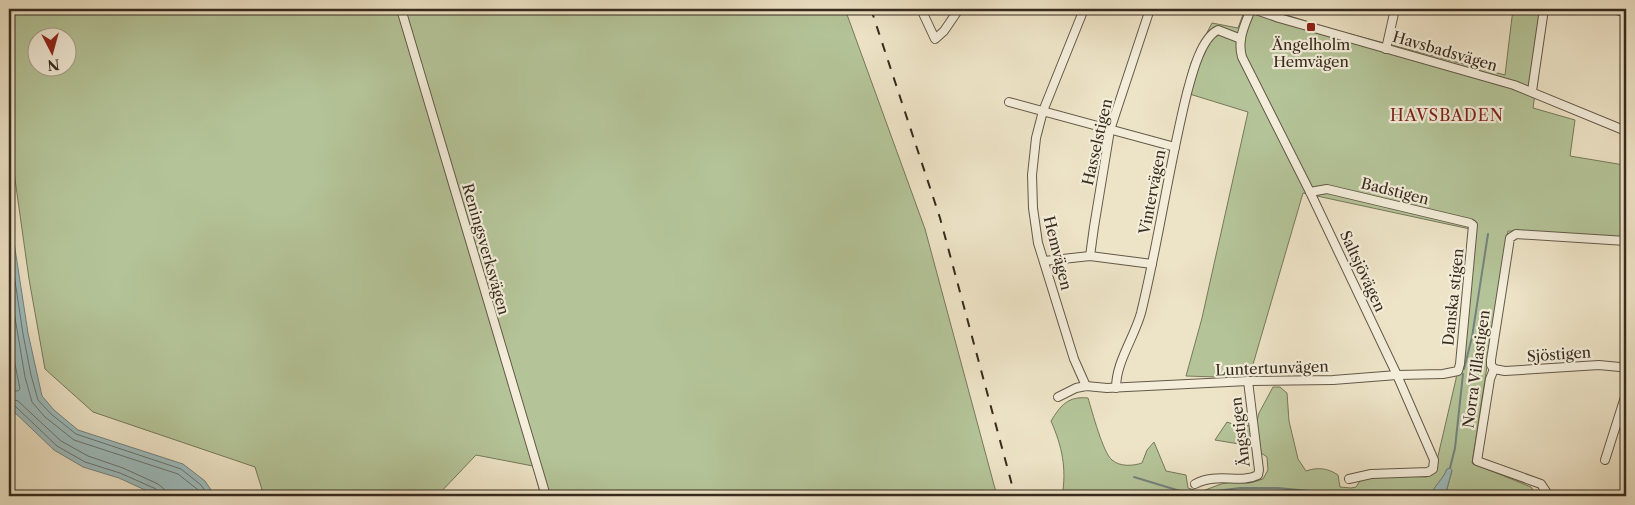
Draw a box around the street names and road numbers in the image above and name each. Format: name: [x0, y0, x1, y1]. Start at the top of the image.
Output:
street label: Havsbadsvägen: [1390, 27, 1500, 75]
street label: Hasselstigen: [1078, 96, 1116, 187]
street label: Vintervägen: [1134, 147, 1170, 237]
street label: Badstigen: [1359, 173, 1432, 209]
street label: Reningsverksvägen: [458, 181, 514, 317]
street label: Hemvägen: [1040, 214, 1077, 293]
street label: Saltsjövägen: [1336, 227, 1390, 315]
street label: Danska stigen: [1438, 247, 1468, 347]
street label: Norra Villastigen: [1458, 308, 1494, 429]
street label: Sjöstigen: [1526, 342, 1592, 366]
street label: Luntertunvägen: [1215, 357, 1330, 379]
street label: Ängstigen: [1226, 395, 1254, 469]

